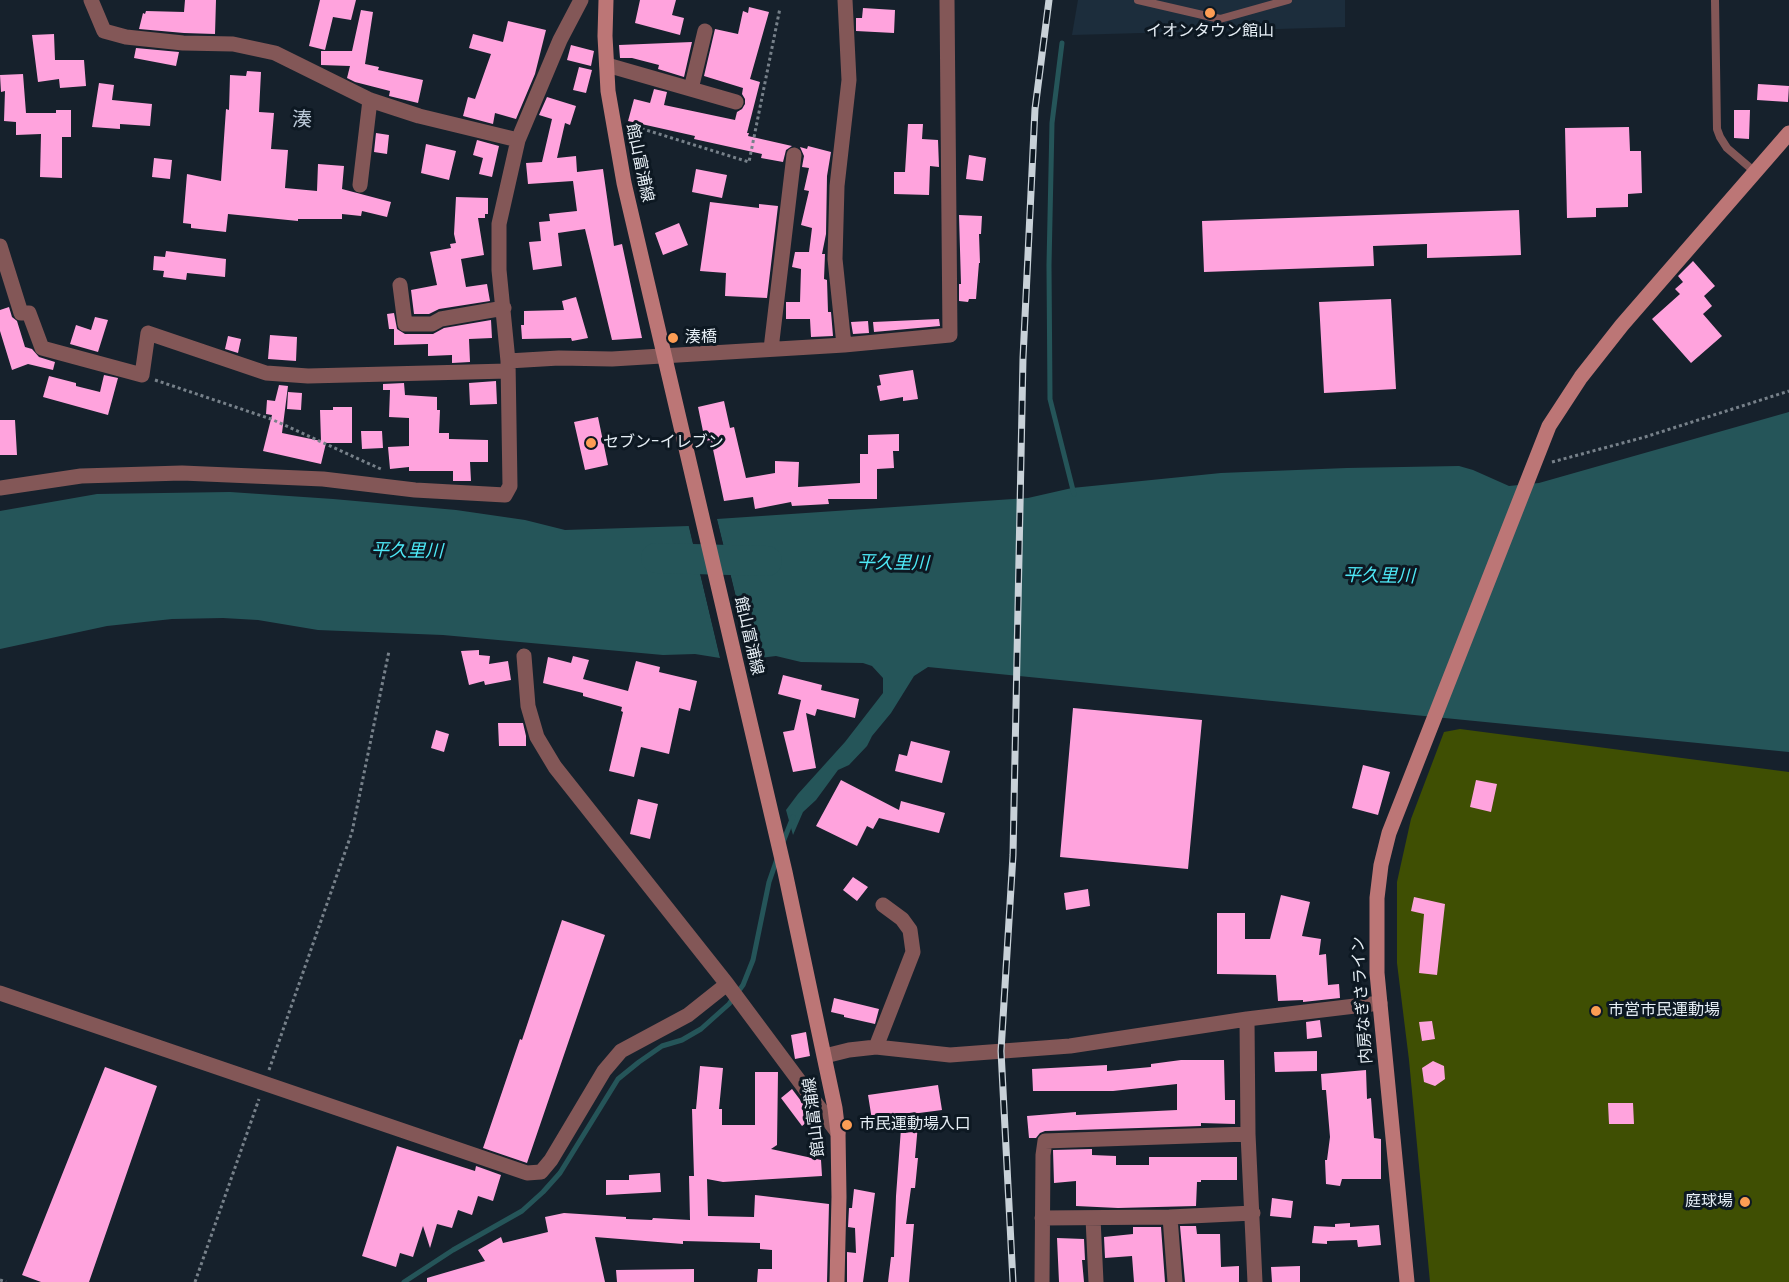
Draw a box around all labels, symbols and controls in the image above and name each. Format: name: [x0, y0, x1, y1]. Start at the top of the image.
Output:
marker: イオンタウン館山: [1203, 6, 1217, 20]
place label: イオンタウン館山: [1146, 22, 1274, 42]
district label: 湊: [292, 109, 312, 133]
street label: 館山富浦線: [621, 122, 657, 204]
place label: 湊橋: [685, 328, 717, 348]
marker: 湊橋: [666, 331, 680, 345]
place label: セブン-イレブン: [603, 433, 724, 453]
marker: セブン-イレブン: [584, 436, 598, 450]
water label: 平久里川: [371, 541, 443, 563]
water label: 平久里川: [857, 553, 929, 575]
water label: 平久里川: [1343, 566, 1415, 588]
street label: 館山富浦線: [730, 595, 766, 677]
street label: 内房なぎさライン: [1349, 935, 1377, 1065]
place label: 市営市民運動場: [1608, 1001, 1720, 1021]
marker: 市営市民運動場: [1589, 1004, 1603, 1018]
street label: 館山富浦線: [801, 1076, 829, 1158]
place label: 市民運動場入口: [859, 1115, 971, 1135]
marker: 市民運動場入口: [840, 1118, 854, 1132]
place label: 庭球場: [1685, 1192, 1733, 1212]
marker: 庭球場: [1738, 1195, 1752, 1209]

